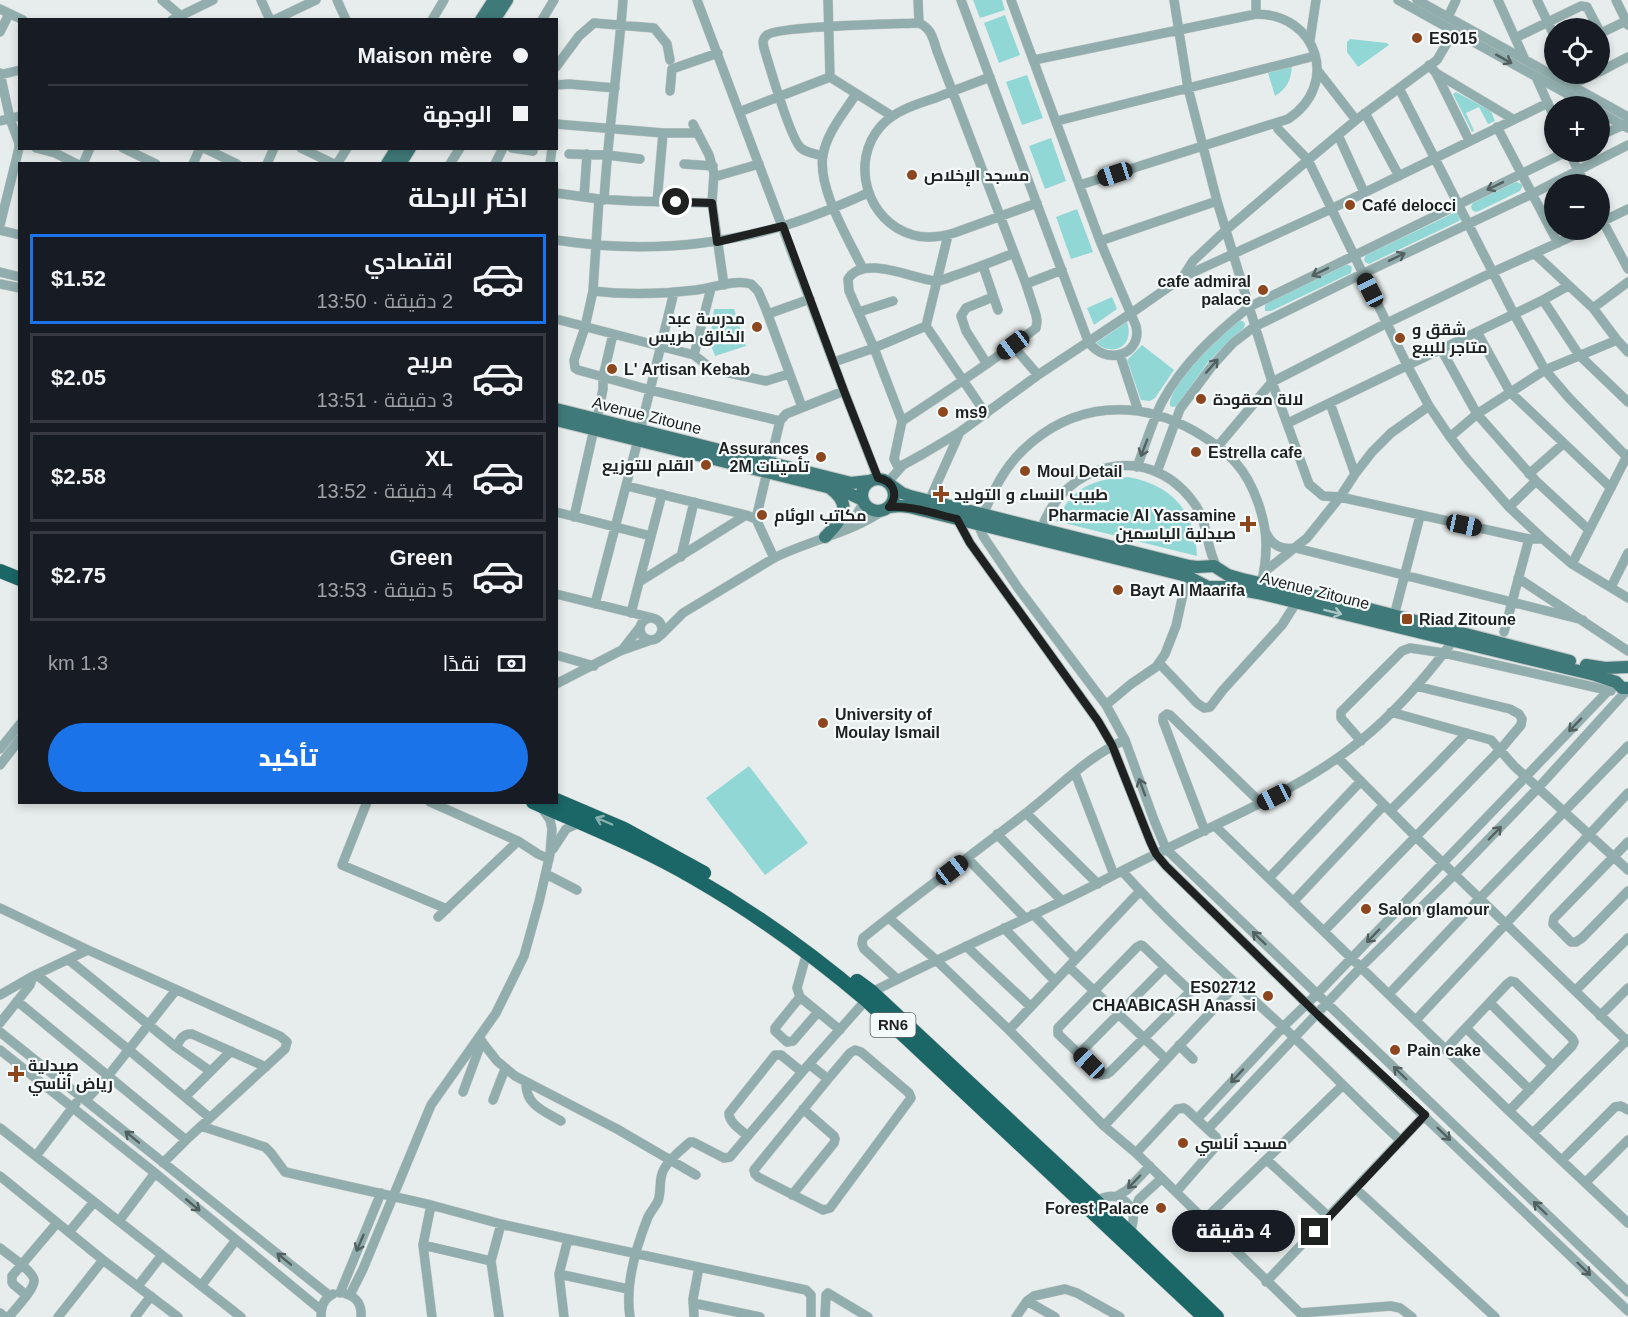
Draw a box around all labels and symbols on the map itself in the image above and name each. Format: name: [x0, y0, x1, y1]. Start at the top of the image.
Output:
place label: ES015: [1429, 30, 1477, 47]
marker: ES015: [1410, 31, 1424, 45]
one-way arrow: [1495, 53, 1512, 65]
car: [1095, 160, 1135, 188]
place label: مسجد الإخلاص: [924, 167, 1029, 187]
marker: مسجد الإخلاص: [905, 168, 919, 182]
one-way arrow: [1486, 181, 1504, 193]
route start: [662, 188, 689, 215]
place label: Café delocci: [1362, 197, 1456, 214]
marker: Café delocci: [1343, 198, 1357, 212]
one-way arrow: [1387, 251, 1405, 263]
one-way arrow: [1311, 267, 1329, 279]
car: [1354, 270, 1386, 310]
place label: cafe admiral palace: [1158, 273, 1251, 308]
marker: cafe admiral palace: [1256, 283, 1270, 297]
place label: مدرسة عبد الخالق طريس: [648, 310, 745, 346]
marker: مدرسة عبد الخالق طريس: [750, 320, 764, 334]
place label: شقق و متاجر للبيع: [1412, 321, 1488, 358]
car: [993, 327, 1033, 363]
marker: شقق و متاجر للبيع: [1393, 331, 1407, 345]
one-way arrow: [1206, 358, 1219, 374]
place label: L' Artisan Kebab: [624, 361, 750, 378]
marker: L' Artisan Kebab: [605, 362, 619, 376]
place label: لالة معقودة: [1213, 391, 1303, 409]
marker: لالة معقودة: [1194, 392, 1208, 406]
street label: Avenue Zitoune: [591, 394, 703, 437]
place label: ms9: [955, 404, 987, 421]
marker: ms9: [936, 405, 950, 419]
one-way arrow: [1138, 438, 1149, 457]
place label: Assurances 2M تأمينات: [718, 440, 810, 475]
place label: Estrella cafe: [1208, 444, 1302, 461]
marker: Estrella cafe: [1189, 445, 1203, 459]
marker: Assurances 2M تأمينات: [814, 450, 828, 464]
place label: القلم للتوزيع: [602, 457, 694, 477]
marker: القلم للتوزيع: [699, 458, 713, 472]
place label: Moul Detail: [1037, 463, 1122, 480]
marker: Moul Detail: [1018, 464, 1032, 478]
marker: طبيب النساء و التوليد: [932, 485, 950, 503]
place label: طبيب النساء و التوليد: [954, 486, 1108, 504]
place label: مكاتب الوئام: [774, 507, 867, 527]
place label: Pharmacie Al Yassamine صيدلية الياسمين: [1048, 507, 1236, 543]
marker: مكاتب الوئام: [755, 508, 769, 522]
car: [1445, 512, 1483, 538]
marker: Pharmacie Al Yassamine صيدلية الياسمين: [1241, 517, 1255, 531]
street label: Avenue Zitoune: [1259, 569, 1371, 612]
place label: Bayt Al Maarifa: [1130, 582, 1245, 599]
marker: Bayt Al Maarifa: [1111, 583, 1125, 597]
one-way arrow: [1324, 607, 1343, 618]
place label: Riad Zitoune: [1419, 611, 1516, 628]
marker: Riad Zitoune: [1400, 612, 1414, 626]
place label: University of Moulay Ismail: [835, 706, 940, 741]
marker: University of Moulay Ismail: [816, 716, 830, 730]
one-way arrow: [1568, 717, 1583, 732]
one-way arrow: [1135, 778, 1146, 797]
car: [1254, 781, 1294, 813]
one-way arrow: [595, 815, 613, 826]
one-way arrow: [1488, 825, 1502, 840]
car: [932, 852, 972, 888]
place label: Salon glamour: [1378, 901, 1489, 918]
marker: Salon glamour: [1359, 902, 1373, 916]
one-way arrow: [1366, 928, 1380, 943]
one-way arrow: [1251, 931, 1266, 945]
place label: ES02712 CHAABICASH Anassi: [1092, 979, 1256, 1014]
marker: ES02712 CHAABICASH Anassi: [1261, 989, 1275, 1003]
road number: RN6: [870, 1013, 916, 1037]
place label: Pain cake: [1407, 1042, 1481, 1059]
marker: Pain cake: [1388, 1043, 1402, 1057]
car: [1070, 1044, 1108, 1082]
place label: صيدلية رياض أناسي: [28, 1057, 113, 1096]
one-way arrow: [1392, 1065, 1407, 1080]
marker: صيدلية رياض أناسي: [9, 1067, 23, 1081]
one-way arrow: [1230, 1068, 1245, 1083]
one-way arrow: [1436, 1126, 1451, 1141]
one-way arrow: [124, 1131, 140, 1144]
place label: مسجد أناسي: [1195, 1133, 1287, 1156]
marker: مسجد أناسي: [1176, 1136, 1190, 1150]
one-way arrow: [1127, 1175, 1141, 1190]
one-way arrow: [185, 1198, 200, 1212]
place label: Forest Palace: [1045, 1200, 1149, 1217]
one-way arrow: [1533, 1200, 1548, 1215]
marker: Forest Palace: [1154, 1201, 1168, 1215]
callout: 4 دقيقة: [1171, 1211, 1294, 1253]
route end: [1301, 1218, 1328, 1245]
one-way arrow: [354, 1233, 365, 1252]
one-way arrow: [277, 1252, 292, 1266]
one-way arrow: [1576, 1262, 1591, 1276]

